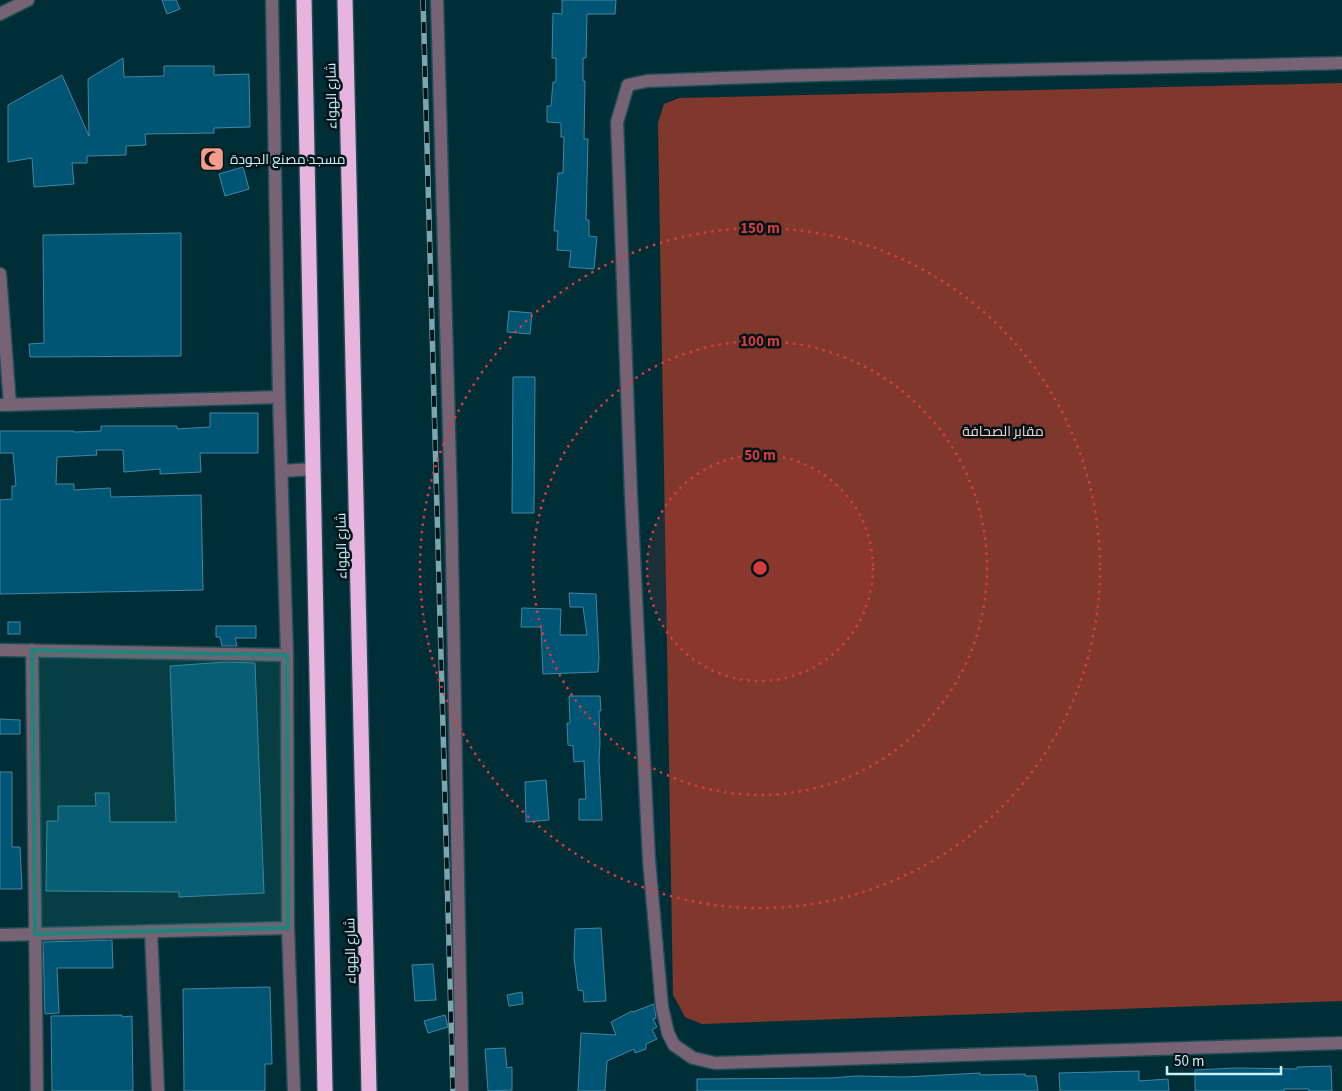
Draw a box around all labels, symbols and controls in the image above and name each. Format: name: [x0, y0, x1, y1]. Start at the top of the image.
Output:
street label: شارع الهواء: [321, 63, 343, 129]
mosque icon: مسجد مصنع الجودة: [199, 146, 225, 172]
place label: مسجد مصنع الجودة: [230, 150, 346, 170]
text: 150 m: [740, 218, 780, 239]
text: 100 m: [740, 331, 780, 352]
park label: مقابر الصحافة: [962, 422, 1044, 442]
text: 50 m: [744, 445, 776, 466]
street label: شارع الهواء: [331, 513, 353, 579]
centre of rings: [751, 559, 769, 577]
street label: شارع الهواء: [340, 918, 362, 984]
scale bar: [1167, 1044, 1281, 1076]
text: 50 m: [1174, 1051, 1204, 1072]

